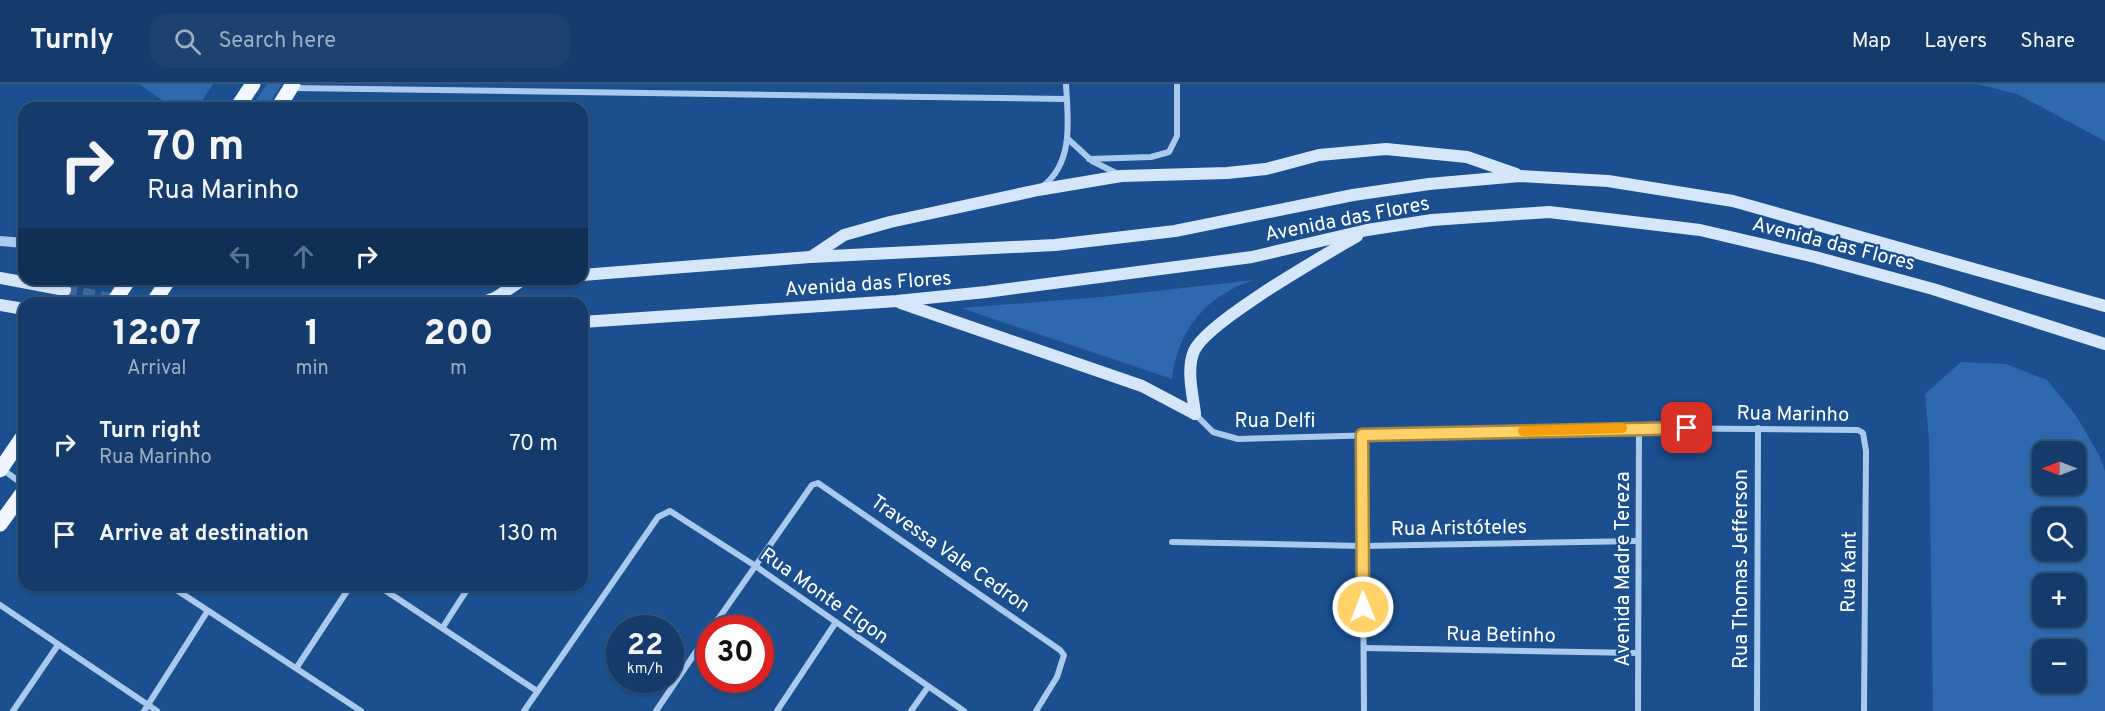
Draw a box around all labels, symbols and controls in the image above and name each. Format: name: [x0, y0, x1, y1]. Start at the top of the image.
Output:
search box: [150, 14, 570, 68]
text: Turnly: [30, 23, 114, 59]
icon: search: [171, 25, 204, 58]
text: Search here: [219, 28, 336, 55]
text: Map: [1852, 28, 1891, 55]
text: Layers: [1924, 28, 1987, 55]
text: Share: [2020, 28, 2075, 55]
text: 70 m: [147, 122, 245, 175]
icon: right: [48, 126, 126, 204]
text: Rua Marinho: [147, 174, 299, 208]
street label: Avenida das Flores: [1263, 191, 1432, 249]
street label: Avenida das Flores: [1749, 212, 1918, 278]
icon: left: [224, 240, 257, 273]
icon: ahead: [287, 240, 320, 273]
icon: right: [350, 240, 383, 273]
street label: Avenida das Flores: [784, 266, 952, 304]
text: 12:07: [113, 312, 201, 358]
text: 1: [305, 312, 320, 358]
text: 200: [423, 312, 493, 358]
text: Arrival: [127, 356, 187, 382]
text: min: [296, 356, 329, 382]
text: m: [450, 356, 467, 382]
street label: Rua Marinho: [1736, 401, 1849, 429]
pin: [1661, 402, 1712, 453]
street label: Rua Delfi: [1235, 409, 1315, 435]
icon: arrive: [1670, 411, 1703, 444]
text: Turn right: [99, 418, 201, 445]
icon: right: [48, 428, 81, 461]
text: 70 m: [509, 431, 558, 458]
north arrow: [2032, 441, 2086, 495]
map controls: [2032, 441, 2086, 693]
text: Rua Marinho: [99, 445, 212, 471]
street label: Rua Thomas Jefferson: [1729, 469, 1755, 669]
street label: Avenida Madre Tereza: [1611, 471, 1637, 667]
street label: Travessa Vale Cedron: [865, 490, 1035, 620]
button: search: [2032, 507, 2086, 561]
street label: Rua Aristóteles: [1391, 515, 1527, 543]
icon: arrive: [48, 518, 81, 551]
text: Arrive at destination: [99, 521, 309, 548]
text: 130 m: [499, 521, 558, 548]
street label: Rua Kant: [1836, 531, 1864, 613]
street label: Rua Monte Elgon: [754, 543, 893, 651]
button: +: [2032, 573, 2086, 627]
position arrow: [1331, 575, 1395, 639]
speed limit sign: 30: [696, 615, 774, 693]
street label: Rua Betinho: [1446, 622, 1556, 650]
text: 22: [627, 628, 663, 665]
button: −: [2032, 639, 2086, 693]
text: km/h: [627, 660, 663, 679]

